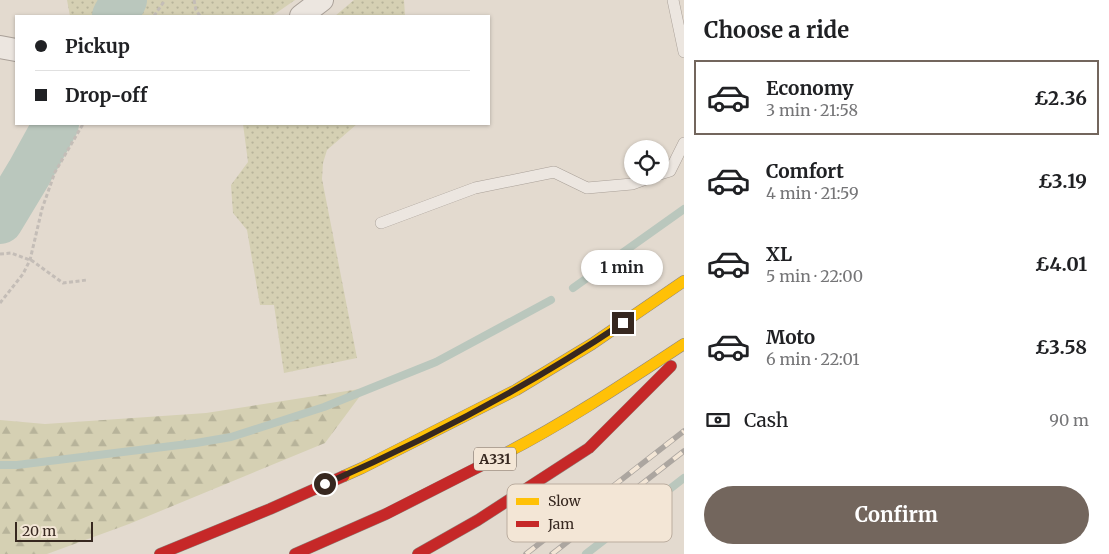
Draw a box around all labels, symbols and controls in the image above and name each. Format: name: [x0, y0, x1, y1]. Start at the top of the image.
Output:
text: Choose a ride: [704, 16, 849, 44]
text: Pickup: [65, 34, 130, 58]
icon: car: [706, 75, 751, 120]
text: Economy: [766, 76, 854, 100]
text: Drop-off: [65, 83, 147, 107]
text: £2.36: [1034, 86, 1087, 110]
text: 3 min · 21:58: [766, 100, 858, 120]
map controls: [624, 140, 669, 185]
button: locate: [624, 140, 669, 185]
icon: car: [706, 158, 751, 203]
text: Comfort: [766, 159, 844, 183]
text: £3.19: [1038, 169, 1087, 193]
text: 4 min · 21:59: [766, 183, 859, 203]
icon: car: [706, 241, 751, 286]
text: XL: [766, 242, 792, 266]
callout: 1 min: [582, 250, 664, 286]
text: £4.01: [1035, 252, 1087, 276]
text: 1 min: [600, 257, 644, 277]
text: 5 min · 22:00: [766, 266, 863, 286]
route end: [612, 312, 634, 334]
icon: car: [706, 324, 751, 369]
text: Moto: [766, 325, 815, 349]
text: £3.58: [1035, 335, 1087, 359]
text: 6 min · 22:01: [766, 349, 860, 369]
icon: cash: [704, 406, 732, 434]
text: Cash: [744, 408, 788, 432]
text: 90 m: [1049, 410, 1089, 430]
road number: A331: [474, 448, 516, 470]
route start: [314, 473, 336, 495]
legend: [507, 484, 672, 542]
button: Confirm: [704, 486, 1089, 544]
text: Slow: [548, 492, 581, 510]
text: Jam: [547, 515, 574, 533]
scale bar: [15, 519, 92, 542]
text: 20 m: [22, 522, 56, 540]

